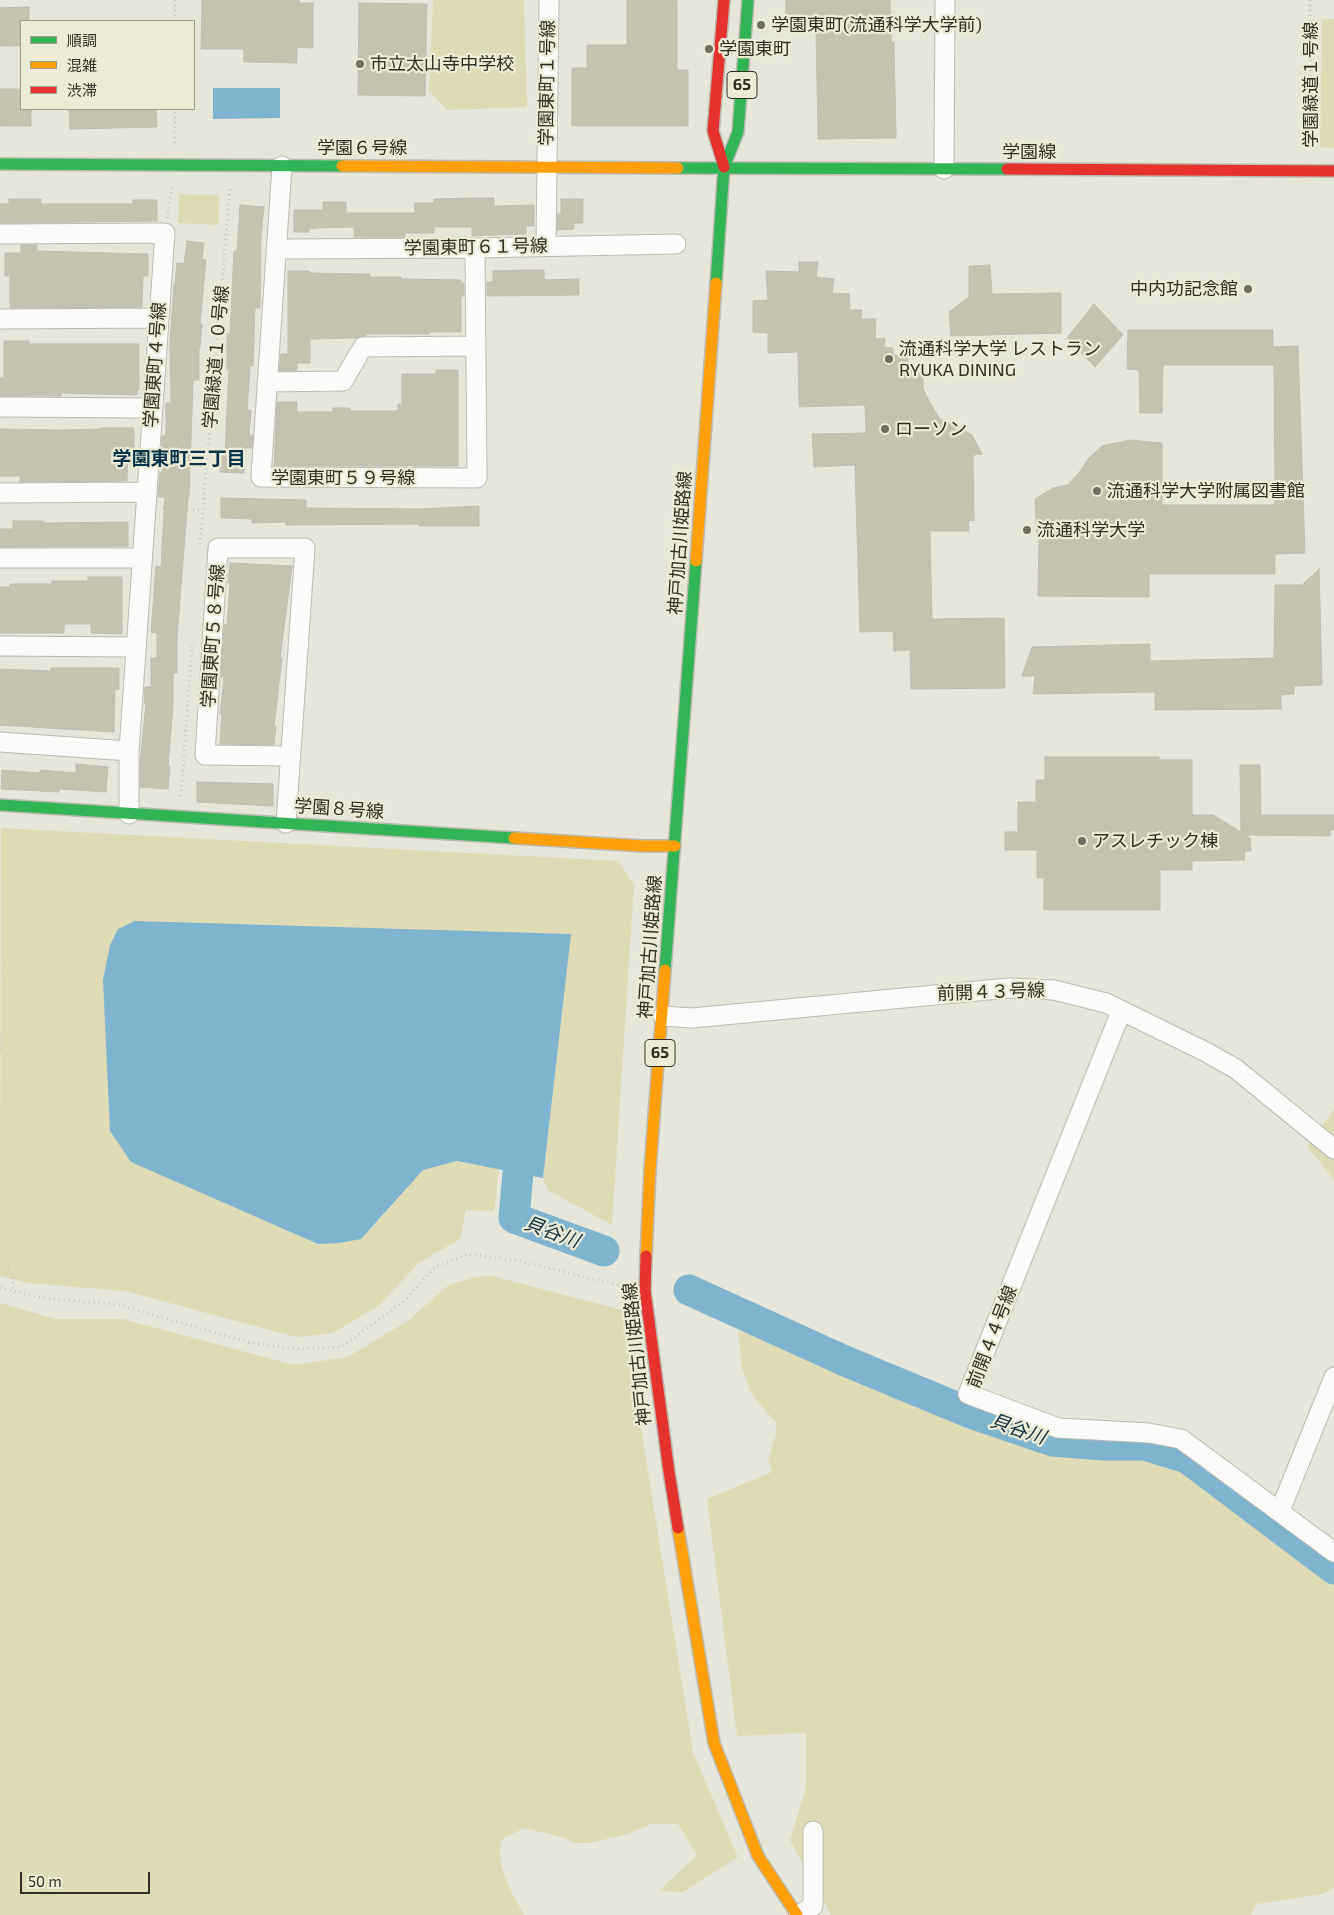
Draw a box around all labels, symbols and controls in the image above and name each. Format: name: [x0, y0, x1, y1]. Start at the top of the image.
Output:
place label: 学園東町(流通科学大学前): [771, 14, 982, 36]
marker: 学園東町(流通科学大学前): [755, 19, 767, 31]
legend: [20, 20, 195, 110]
street label: 学園東町１号線: [535, 20, 559, 146]
street label: 学園緑道１号線: [1300, 22, 1322, 148]
text: 順調: [67, 31, 97, 49]
place label: 学園東町: [719, 38, 791, 60]
marker: 学園東町: [703, 43, 715, 55]
place label: 市立太山寺中学校: [370, 53, 514, 75]
text: 混雑: [67, 56, 97, 74]
marker: 市立太山寺中学校: [354, 58, 366, 70]
road number: 65: [727, 72, 757, 98]
text: 渋滞: [67, 81, 97, 99]
street label: 学園６号線: [317, 137, 407, 159]
street label: 学園線: [1002, 141, 1056, 163]
street label: 学園東町６１号線: [404, 235, 548, 259]
place label: 中内功記念館: [1130, 278, 1238, 300]
marker: 中内功記念館: [1242, 283, 1254, 295]
street label: 学園緑道１０号線: [199, 284, 233, 430]
street label: 学園東町４号線: [140, 301, 170, 429]
place label: 流通科学大学 レストラン RYUKA DINING: [899, 338, 1101, 380]
marker: 流通科学大学 レストラン RYUKA DINING: [883, 353, 895, 365]
place label: ローソン: [895, 418, 967, 440]
marker: ローソン: [879, 423, 891, 435]
district label: 学園東町三丁目: [113, 448, 245, 470]
street label: 学園東町５９号線: [271, 467, 415, 489]
street label: 神戸加古川姫路線: [664, 470, 696, 616]
place label: 流通科学大学附属図書館: [1107, 480, 1305, 502]
marker: 流通科学大学附属図書館: [1091, 485, 1103, 497]
place label: 流通科学大学: [1037, 519, 1145, 541]
marker: 流通科学大学: [1021, 524, 1033, 536]
street label: 学園東町５８号線: [197, 563, 229, 709]
street label: 学園８号線: [293, 795, 385, 823]
place label: アスレチック棟: [1092, 830, 1218, 852]
marker: アスレチック棟: [1076, 835, 1088, 847]
street label: 神戸加古川姫路線: [634, 874, 666, 1020]
street label: 前開４３号線: [937, 979, 1045, 1005]
road number: 65: [645, 1040, 675, 1066]
water label: 貝谷川: [521, 1212, 583, 1252]
street label: 神戸加古川姫路線: [619, 1281, 655, 1427]
street label: 前開４４号線: [963, 1283, 1021, 1391]
water label: 貝谷川: [987, 1409, 1049, 1449]
scale bar: [22, 1862, 152, 1894]
text: 50 m: [28, 1872, 62, 1890]

